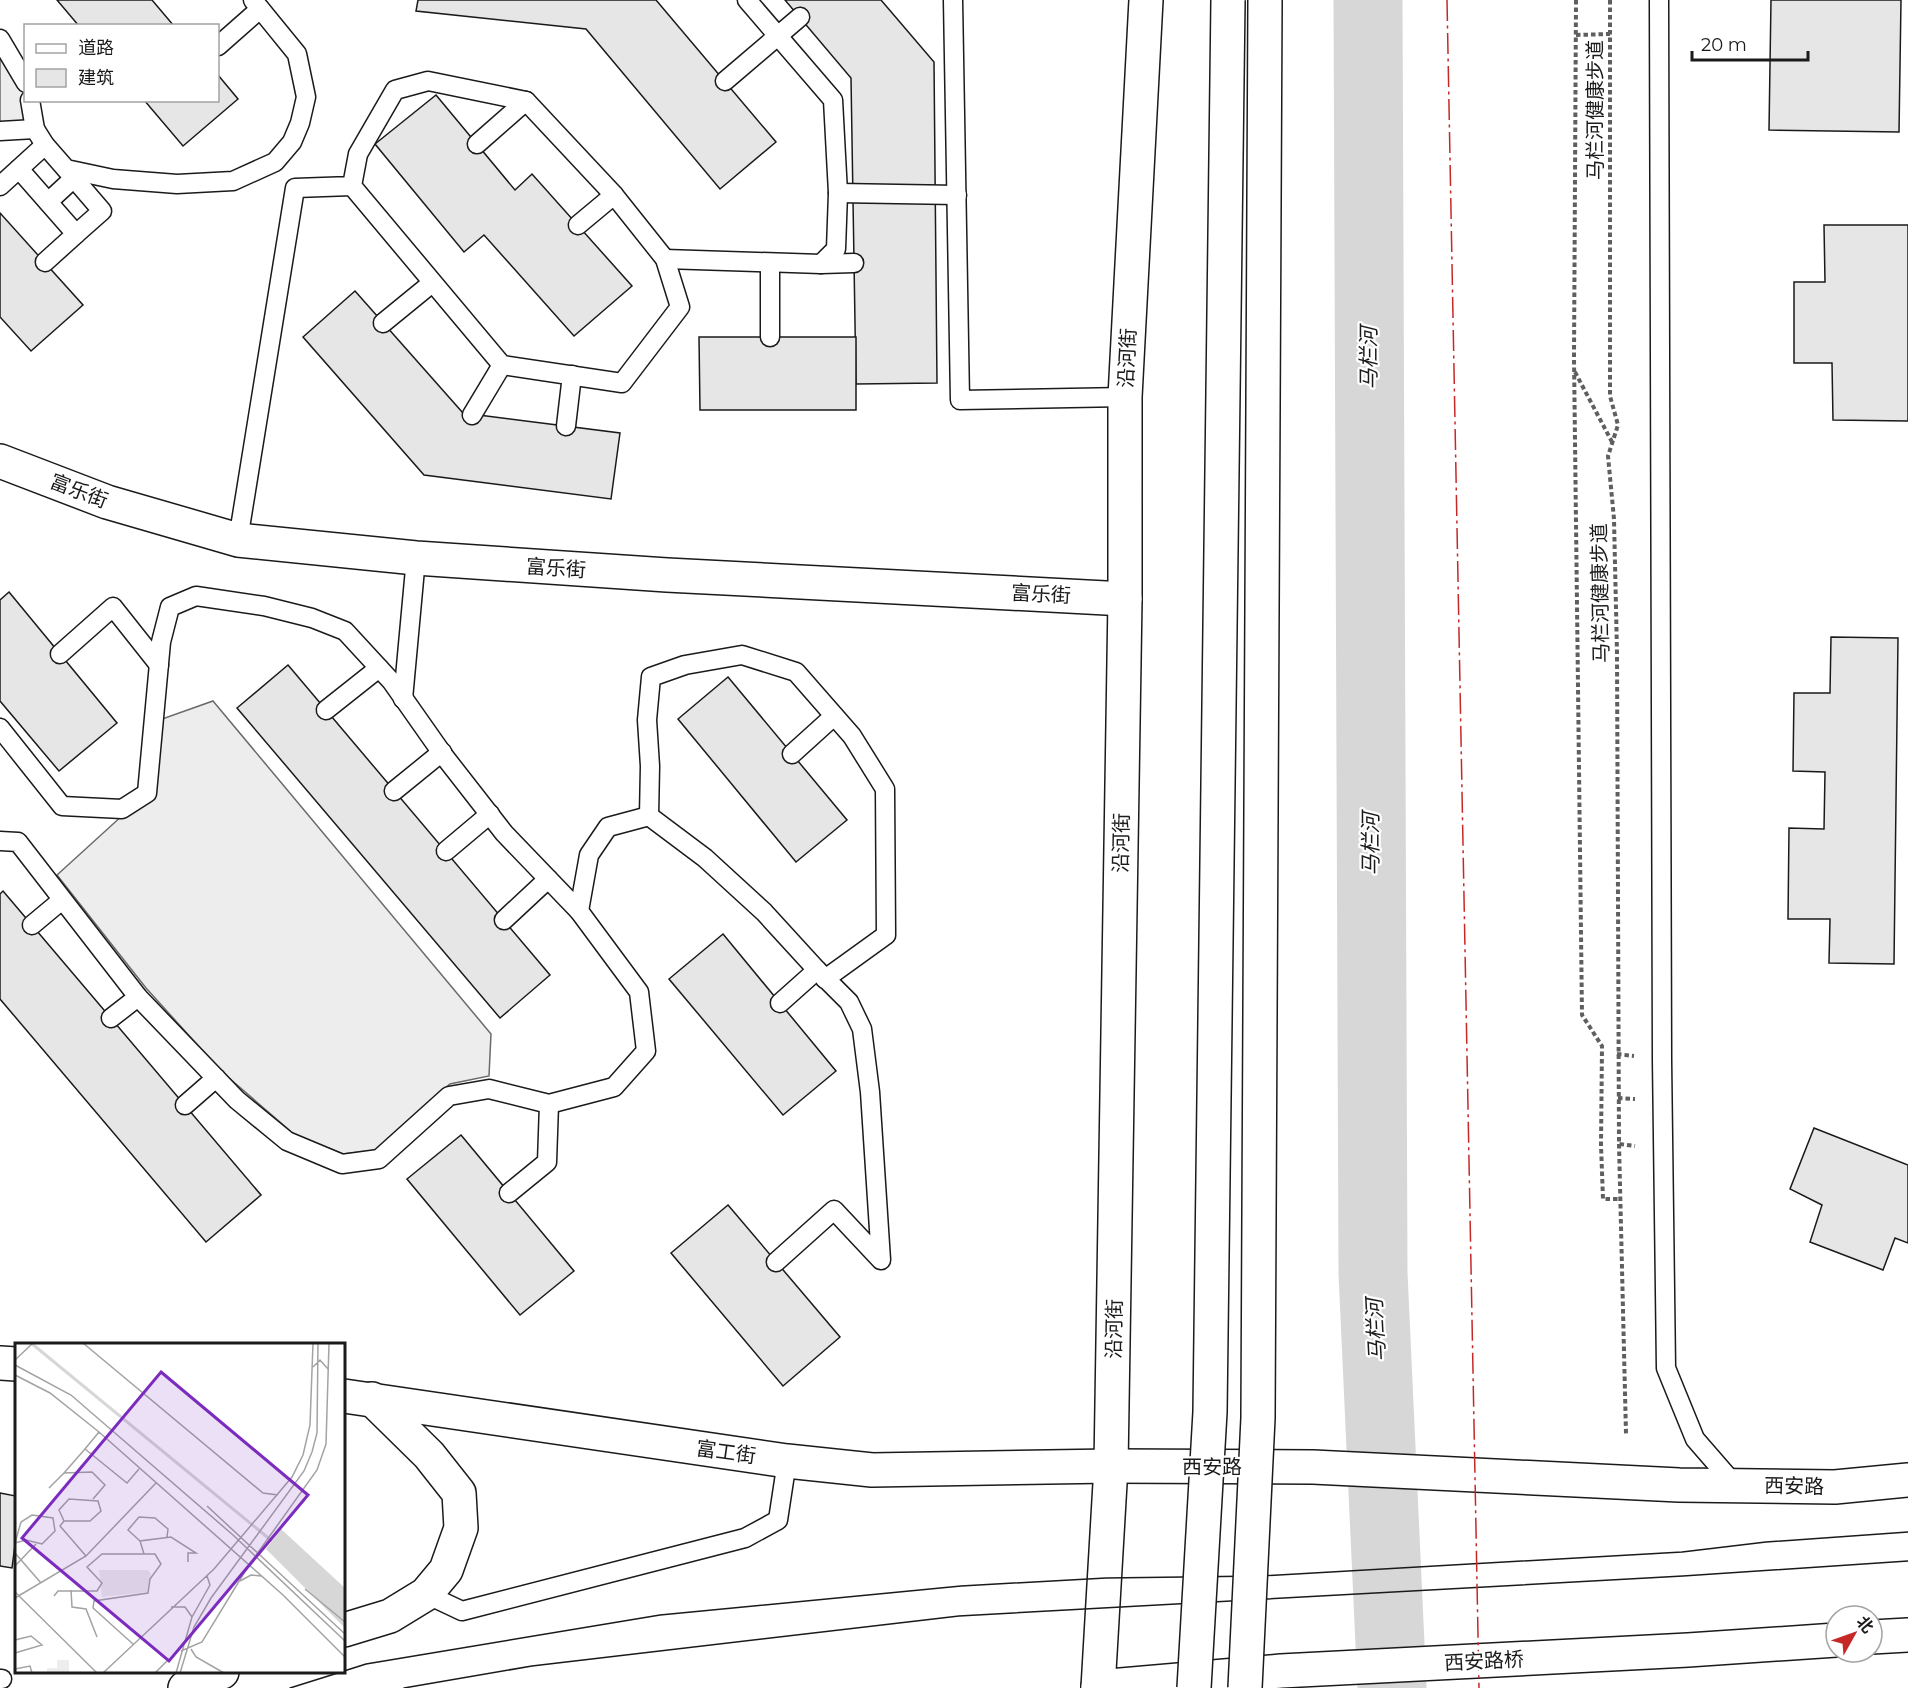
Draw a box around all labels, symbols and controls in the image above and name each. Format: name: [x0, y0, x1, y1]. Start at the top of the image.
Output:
legend: [24, 24, 219, 102]
scale bar: [1692, 24, 1808, 62]
text: 20 m: [1701, 34, 1747, 56]
text: 道路: [78, 37, 114, 59]
street label: 马栏河健康步道: [1583, 40, 1607, 180]
text: 建筑: [78, 67, 114, 89]
water label: 马栏河: [1356, 323, 1381, 390]
street label: 沿河街: [1113, 327, 1141, 389]
street label: 富乐街: [47, 469, 111, 513]
street label: 马栏河健康步道: [1587, 523, 1613, 663]
street label: 富乐街: [525, 554, 587, 582]
street label: 富乐街: [1010, 580, 1072, 608]
water label: 马栏河: [1358, 809, 1383, 876]
street label: 沿河街: [1108, 813, 1134, 873]
water label: 马栏河: [1361, 1294, 1390, 1362]
street label: 沿河街: [1101, 1299, 1127, 1359]
inset map: [15, 1343, 345, 1673]
street label: 富工街: [695, 1436, 757, 1468]
street label: 西安路: [1182, 1455, 1242, 1479]
street label: 西安路: [1764, 1473, 1824, 1499]
north arrow: [1824, 1604, 1884, 1664]
text: 北: [1853, 1612, 1878, 1637]
street label: 西安路桥: [1443, 1647, 1525, 1675]

